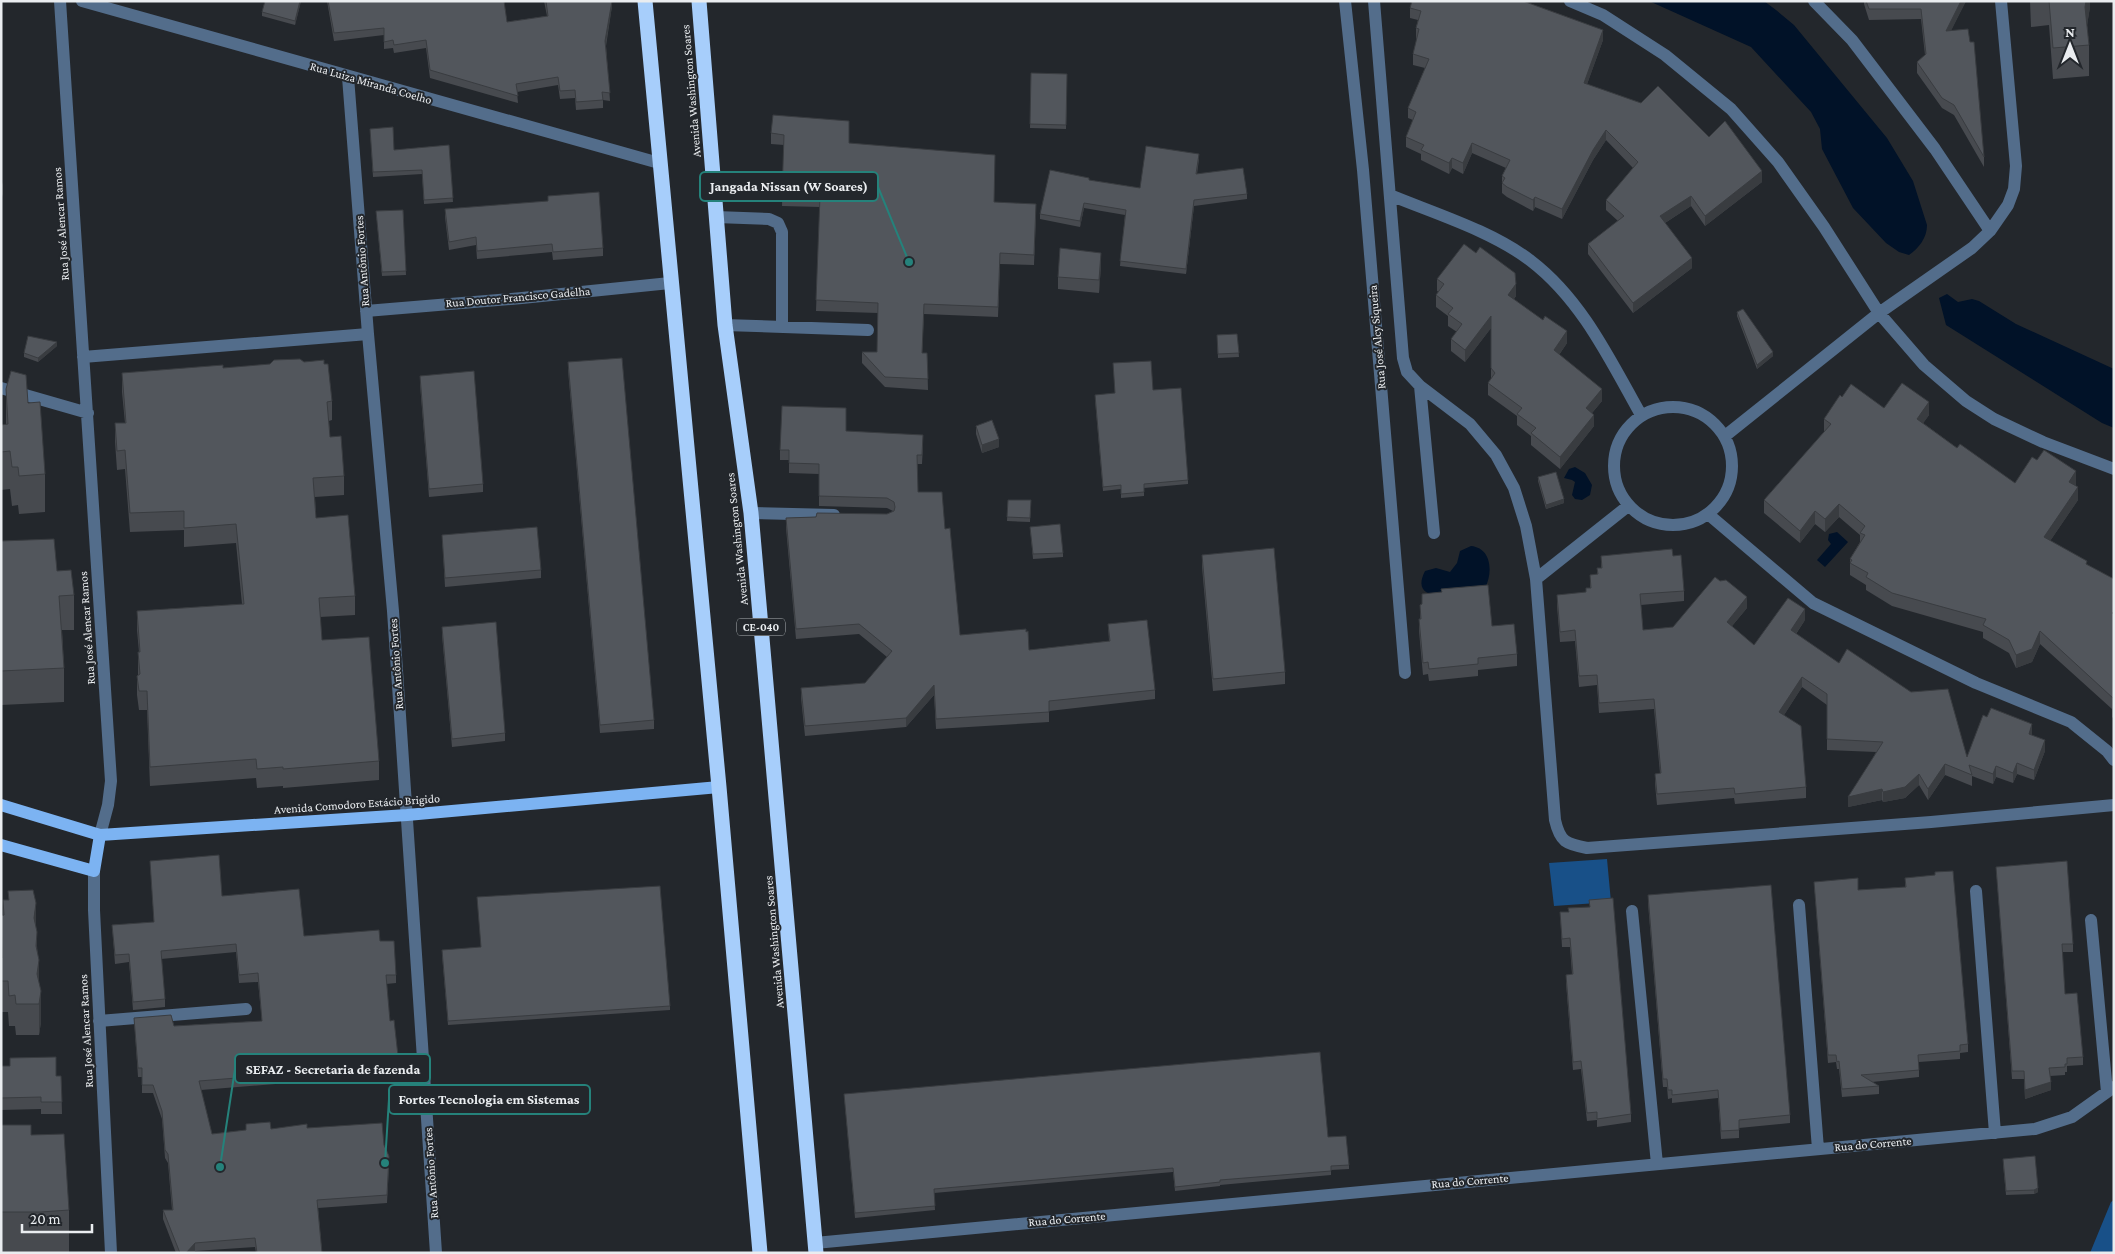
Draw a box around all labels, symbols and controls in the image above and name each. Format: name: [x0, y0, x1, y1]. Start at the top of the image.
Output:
north arrow: [2045, 20, 2095, 70]
street label: Avenida Washington Soares: [678, 24, 704, 158]
text: N: [2065, 24, 2075, 40]
street label: Rua Luiza Miranda Coelho: [308, 59, 434, 107]
street label: Rua José Alencar Ramos: [50, 167, 72, 281]
callout: Jangada Nissan (W Soares): [700, 172, 878, 201]
text: Jangada Nissan (W Soares): [708, 178, 868, 195]
street label: Rua Antônio Fortes: [352, 215, 372, 307]
street label: Rua Doutor Francisco Gadelha: [445, 284, 591, 310]
street label: Rua José Alcy Siqueira: [1365, 284, 1389, 390]
street label: Avenida Washington Soares: [723, 472, 751, 606]
street label: Rua José Alencar Ramos: [76, 571, 98, 685]
street label: Rua Antônio Fortes: [386, 618, 406, 710]
road number: CE-040: [737, 618, 785, 636]
street label: Avenida Comodoro Estácio Brigido: [274, 791, 440, 817]
street label: Avenida Washington Soares: [761, 875, 787, 1009]
street label: Rua José Alencar Ramos: [76, 974, 96, 1088]
callout: SEFAZ - Secretaria de fazenda: [235, 1054, 430, 1083]
text: SEFAZ - Secretaria de fazenda: [246, 1061, 420, 1077]
callout: Fortes Tecnologia em Sistemas: [389, 1085, 590, 1114]
text: Fortes Tecnologia em Sistemas: [398, 1091, 580, 1107]
street label: Rua Antônio Fortes: [421, 1127, 441, 1219]
street label: Rua do Corrente: [1834, 1134, 1912, 1154]
street label: Rua do Corrente: [1431, 1171, 1509, 1191]
scale bar: [22, 1202, 92, 1234]
street label: Rua do Corrente: [1028, 1209, 1106, 1229]
text: 20 m: [30, 1211, 61, 1227]

